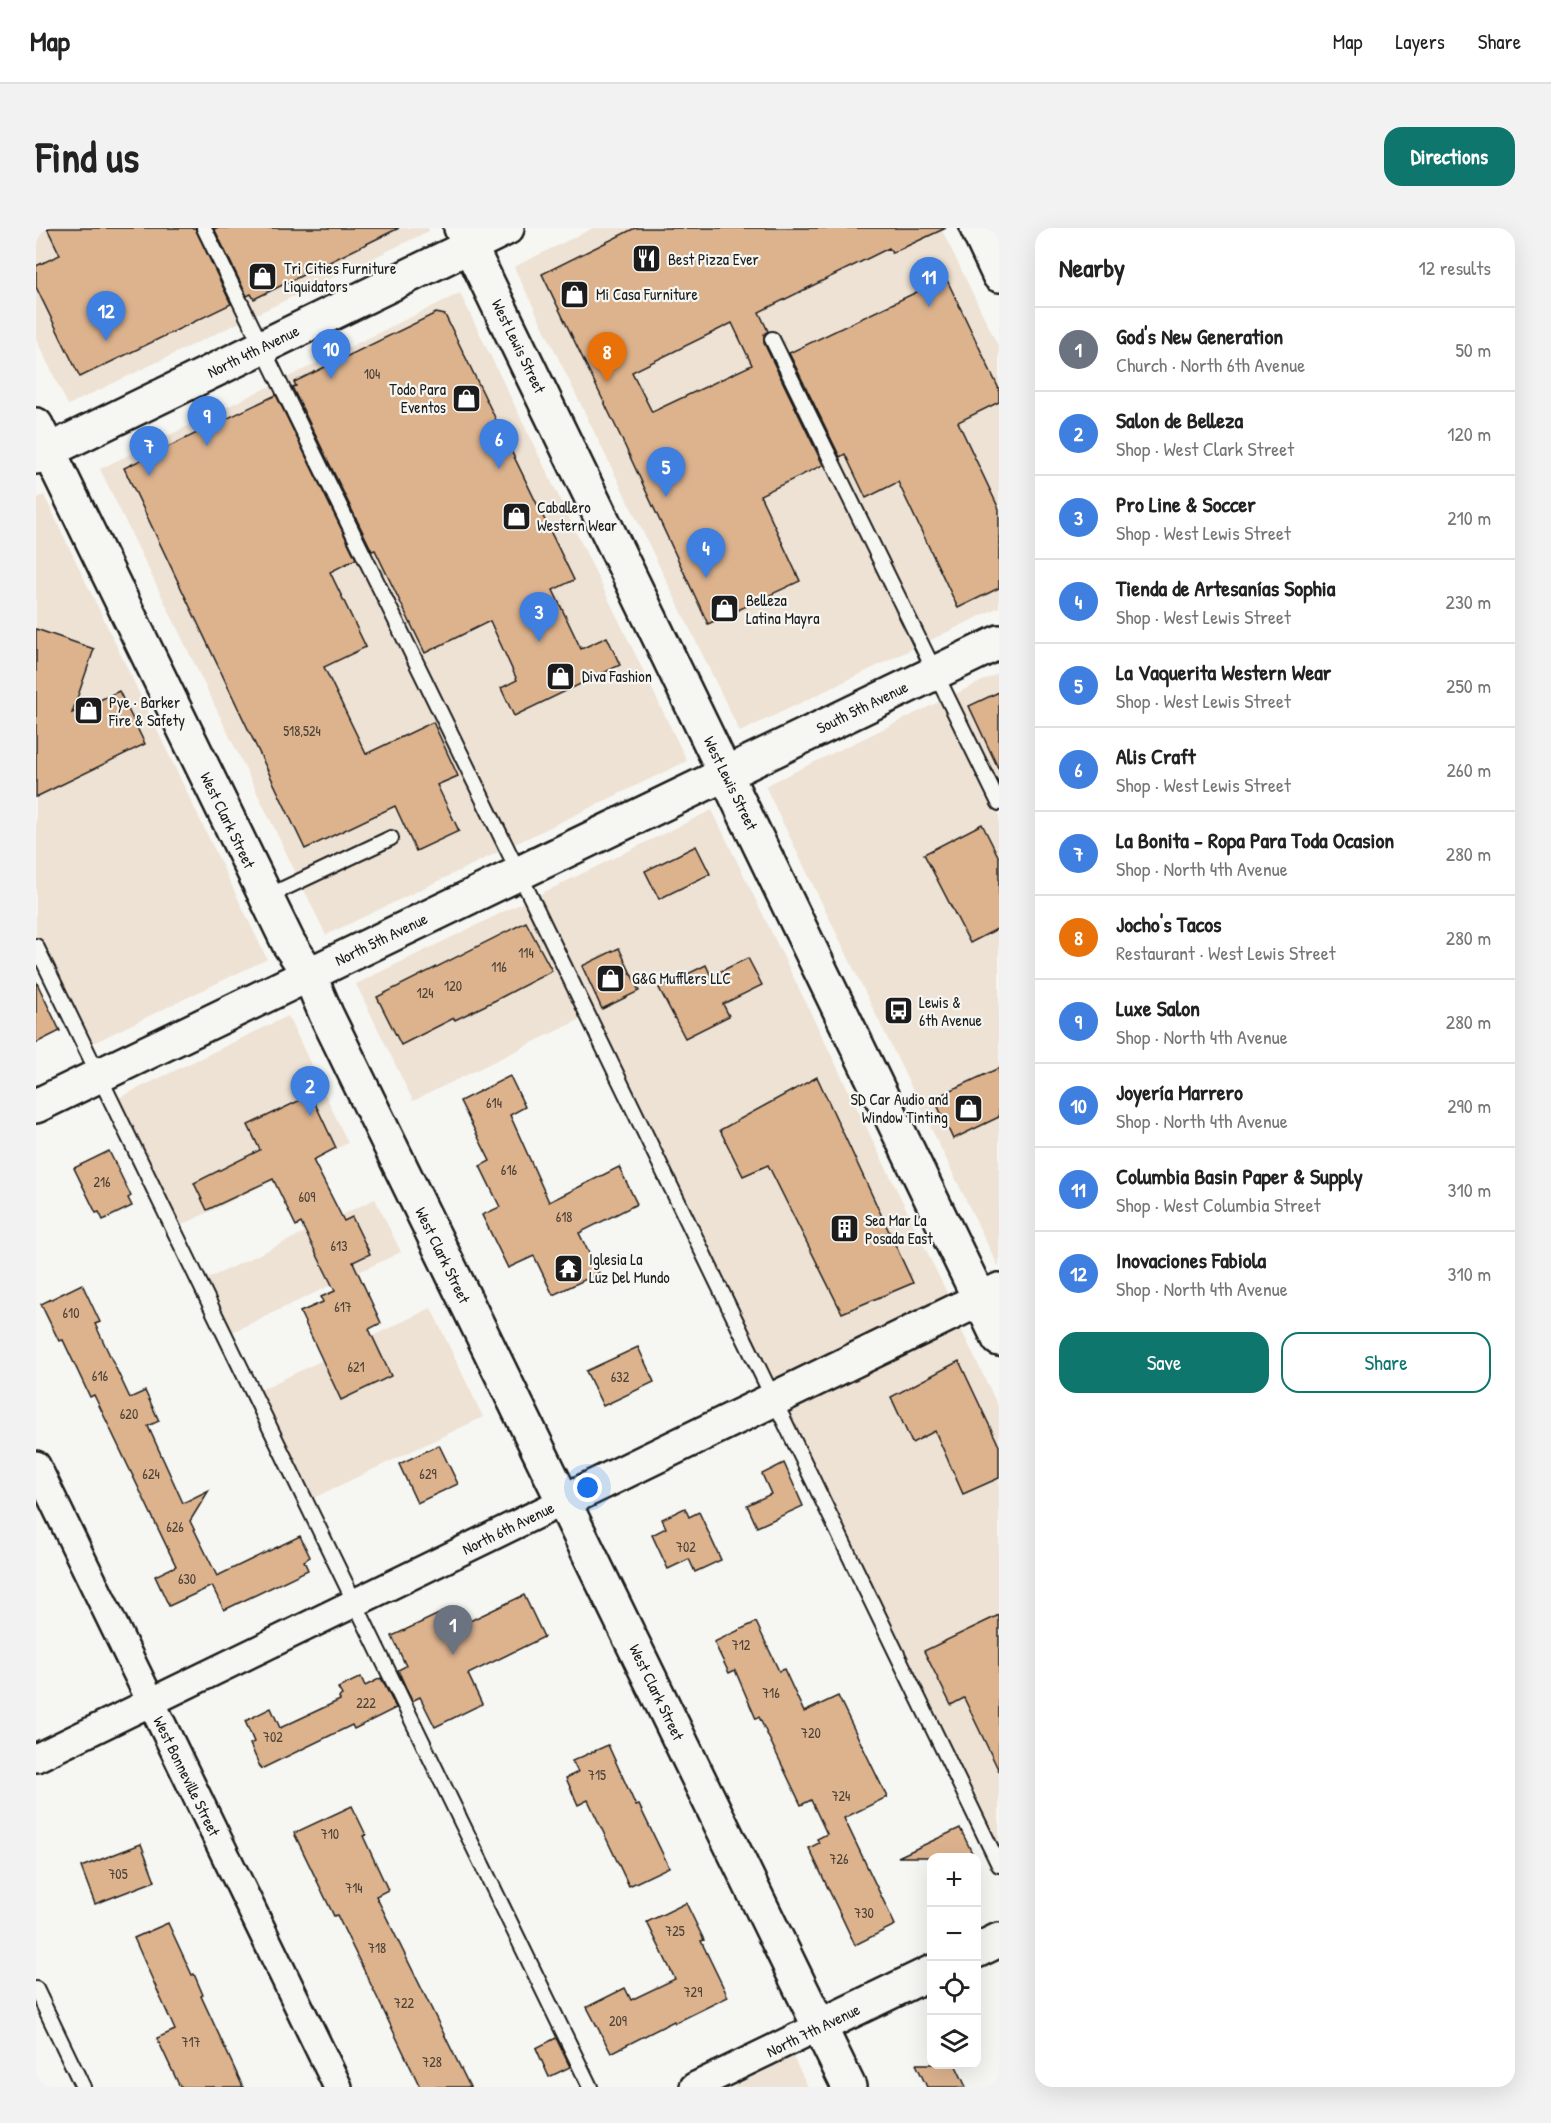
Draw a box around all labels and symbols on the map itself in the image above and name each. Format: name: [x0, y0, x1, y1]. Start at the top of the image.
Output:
restaurant icon: Best Pizza Ever: [631, 243, 663, 275]
place label: Best Pizza Ever: [668, 248, 759, 270]
place label: Tri Cities Furniture Liquidators: [284, 257, 397, 297]
pin: 11: [910, 257, 948, 307]
shop icon: Tri Cities Furniture Liquidators: [247, 261, 279, 293]
shop icon: Mi Casa Furniture: [559, 278, 591, 310]
place label: Mi Casa Furniture: [596, 283, 698, 305]
pin: 12: [86, 291, 126, 341]
street label: West Lewis Street: [487, 295, 551, 397]
street label: North 4th Avenue: [203, 319, 303, 383]
pin: 10: [312, 330, 350, 379]
pin: 8: [588, 332, 626, 382]
house number: 104: [364, 364, 380, 383]
place label: Todo Para Eventos: [389, 378, 446, 418]
shop icon: Todo Para Eventos: [451, 382, 483, 414]
pin: 9: [188, 396, 226, 446]
pin: 6: [480, 420, 518, 469]
pin: 7: [130, 426, 168, 476]
pin: 5: [646, 448, 686, 497]
place label: Caballero Western Wear: [537, 496, 617, 536]
shop icon: Caballero Western Wear: [500, 500, 532, 532]
pin: 4: [686, 528, 726, 578]
place label: Belleza Latina Mayra: [746, 589, 820, 629]
pin: 3: [520, 592, 558, 642]
shop icon: Belleza Latina Mayra: [709, 593, 741, 625]
shop icon: Diva Fashion: [545, 660, 577, 692]
place label: Diva Fashion: [582, 665, 652, 687]
street label: South 5th Avenue: [813, 675, 912, 739]
place label: Pye · Barker Fire & Safety: [108, 691, 185, 731]
shop icon: Pye · Barker Fire & Safety: [72, 695, 104, 727]
house number: 518,524: [283, 721, 321, 740]
street label: West Lewis Street: [699, 732, 763, 834]
street label: West Clark Street: [195, 768, 261, 872]
street label: North 5th Avenue: [331, 907, 431, 971]
house number: 114: [518, 943, 534, 962]
house number: 116: [491, 957, 507, 976]
shop icon: G&G Mufflers LLC: [595, 962, 627, 994]
place label: G&G Mufflers LLC: [632, 967, 731, 989]
house number: 120: [444, 976, 462, 995]
house number: 124: [417, 983, 433, 1002]
place label: Lewis & 6th Avenue: [919, 991, 982, 1031]
bus stop icon: Lewis & 6th Avenue: [882, 995, 914, 1027]
pin: 2: [290, 1066, 330, 1116]
place label: SD Car Audio and Window Tinting: [851, 1088, 948, 1128]
shop icon: SD Car Audio and Window Tinting: [953, 1092, 985, 1124]
house number: 614: [486, 1093, 502, 1112]
house number: 616: [501, 1160, 518, 1179]
house number: 216: [93, 1172, 111, 1191]
house number: 609: [299, 1187, 316, 1206]
street label: West Clark Street: [410, 1203, 476, 1307]
house number: 618: [556, 1207, 572, 1226]
place label: Sea Mar La Posada East: [865, 1209, 933, 1249]
building icon: Sea Mar La Posada East: [828, 1213, 860, 1245]
house number: 613: [331, 1236, 347, 1255]
place label: Iglesia La Luz Del Mundo: [589, 1248, 670, 1288]
temple icon: Iglesia La Luz Del Mundo: [552, 1252, 584, 1284]
house number: 617: [334, 1297, 352, 1316]
house number: 610: [63, 1303, 79, 1322]
house number: 621: [347, 1357, 365, 1376]
house number: 616: [92, 1366, 109, 1385]
house number: 632: [611, 1367, 630, 1386]
house number: 620: [120, 1404, 138, 1423]
house number: 624: [142, 1464, 160, 1483]
house number: 629: [419, 1464, 437, 1483]
your location: [573, 1473, 602, 1502]
street label: North 6th Avenue: [458, 1496, 558, 1560]
house number: 626: [166, 1517, 184, 1536]
house number: 702: [676, 1537, 696, 1556]
house number: 630: [178, 1569, 196, 1588]
pin: 1: [434, 1606, 472, 1655]
house number: 712: [732, 1635, 751, 1654]
street label: West Clark Street: [624, 1640, 690, 1744]
house number: 716: [762, 1683, 780, 1702]
house number: 222: [356, 1693, 376, 1712]
street label: West Bonneville Street: [148, 1712, 226, 1840]
house number: 720: [801, 1723, 821, 1742]
house number: 702: [263, 1727, 283, 1746]
house number: 715: [588, 1765, 606, 1784]
house number: 724: [832, 1786, 850, 1805]
house number: 710: [321, 1824, 339, 1843]
house number: 726: [829, 1849, 849, 1868]
house number: 705: [108, 1864, 128, 1883]
house number: 714: [345, 1878, 363, 1897]
house number: 730: [854, 1903, 874, 1922]
house number: 725: [665, 1921, 685, 1940]
house number: 718: [368, 1938, 386, 1957]
house number: 729: [684, 1982, 702, 2001]
house number: 722: [394, 1993, 414, 2012]
street label: North 7th Avenue: [763, 1998, 864, 2062]
house number: 209: [609, 2011, 627, 2030]
house number: 717: [182, 2032, 201, 2051]
house number: 728: [422, 2052, 442, 2071]

